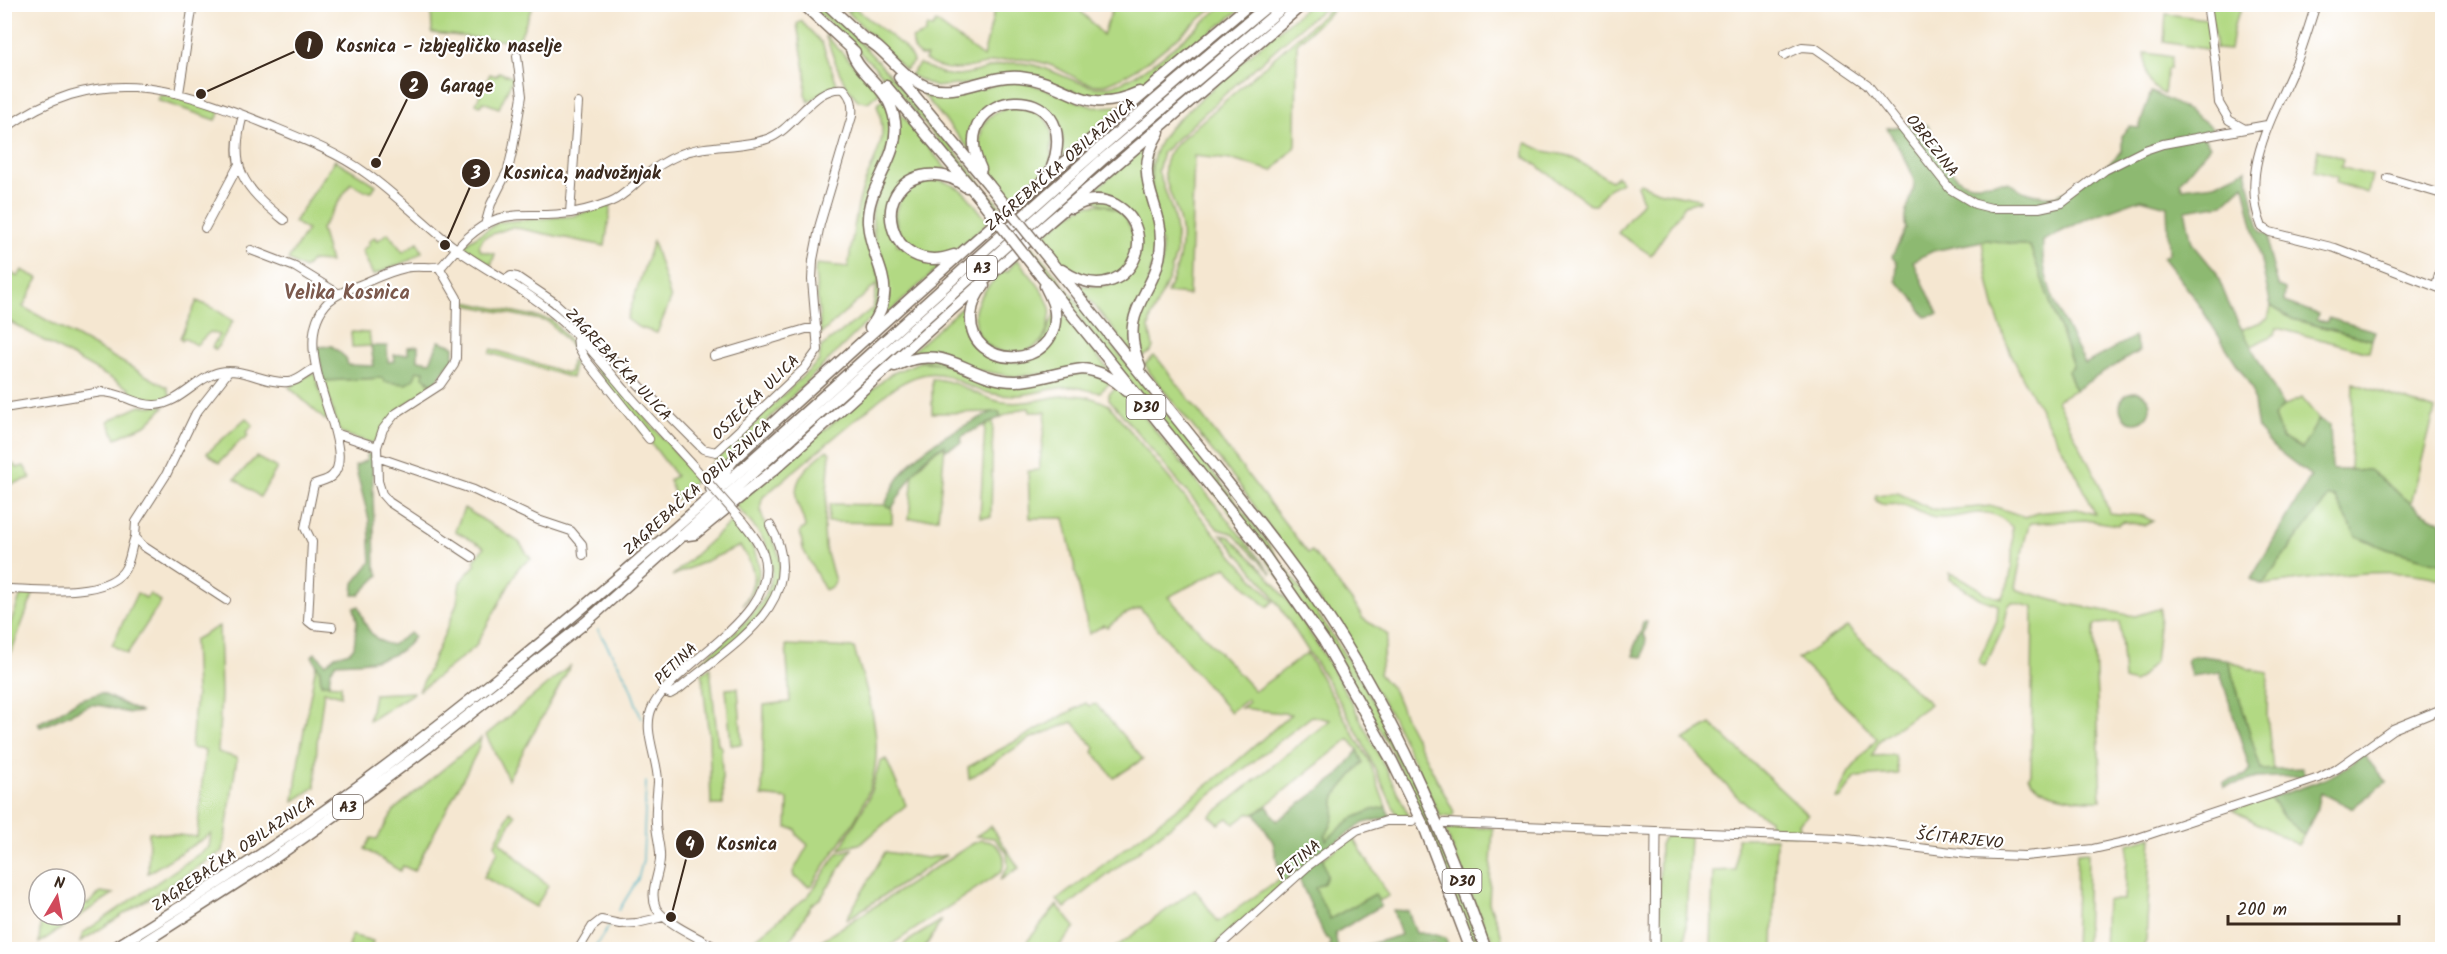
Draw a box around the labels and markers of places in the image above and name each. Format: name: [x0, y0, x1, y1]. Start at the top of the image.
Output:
callout: Kosnica - izbjegličko naselje: [294, 27, 574, 63]
callout: Garage: [399, 67, 506, 103]
callout: Kosnica, nadvožnjak: [461, 155, 672, 191]
callout: Kosnica: [675, 826, 789, 862]

